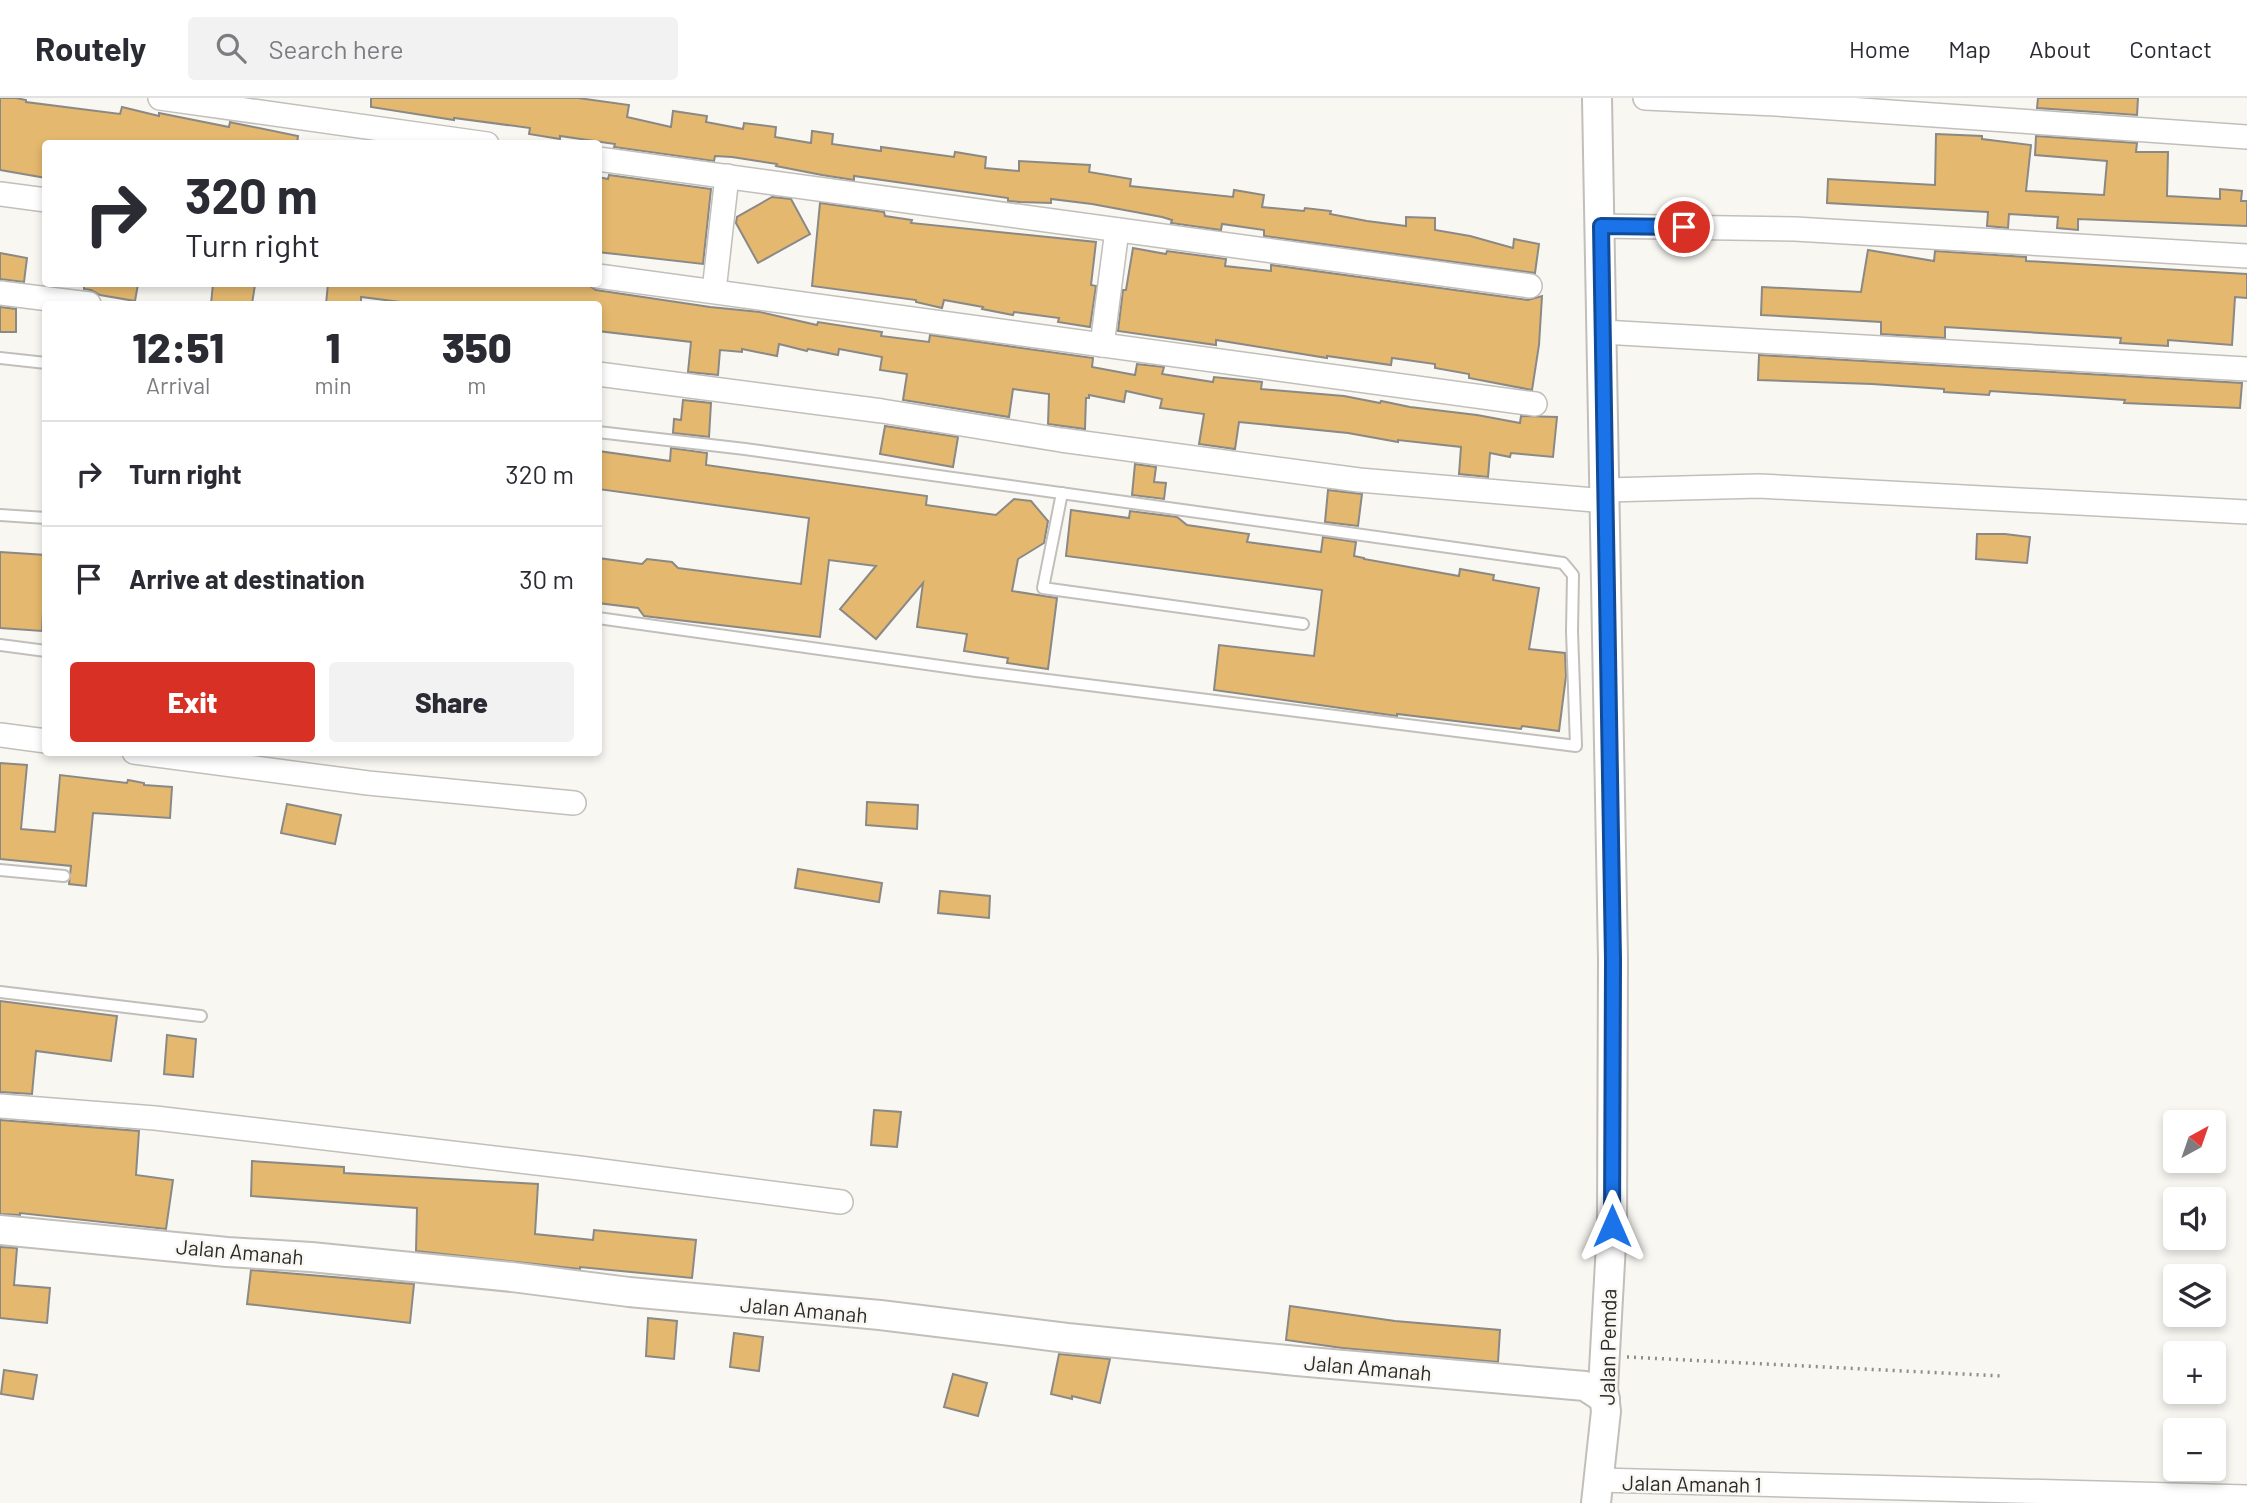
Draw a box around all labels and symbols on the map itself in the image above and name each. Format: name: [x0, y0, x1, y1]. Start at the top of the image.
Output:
pin: [1654, 197, 1714, 257]
north arrow: [2163, 1110, 2226, 1172]
position arrow: [1575, 1189, 1649, 1263]
street label: Jalan Amanah: [175, 1233, 305, 1269]
street label: Jalan Pemda: [1593, 1288, 1621, 1406]
street label: Jalan Amanah: [739, 1291, 869, 1327]
street label: Jalan Amanah: [1303, 1349, 1433, 1385]
street label: Jalan Amanah 1: [1622, 1469, 1762, 1497]

